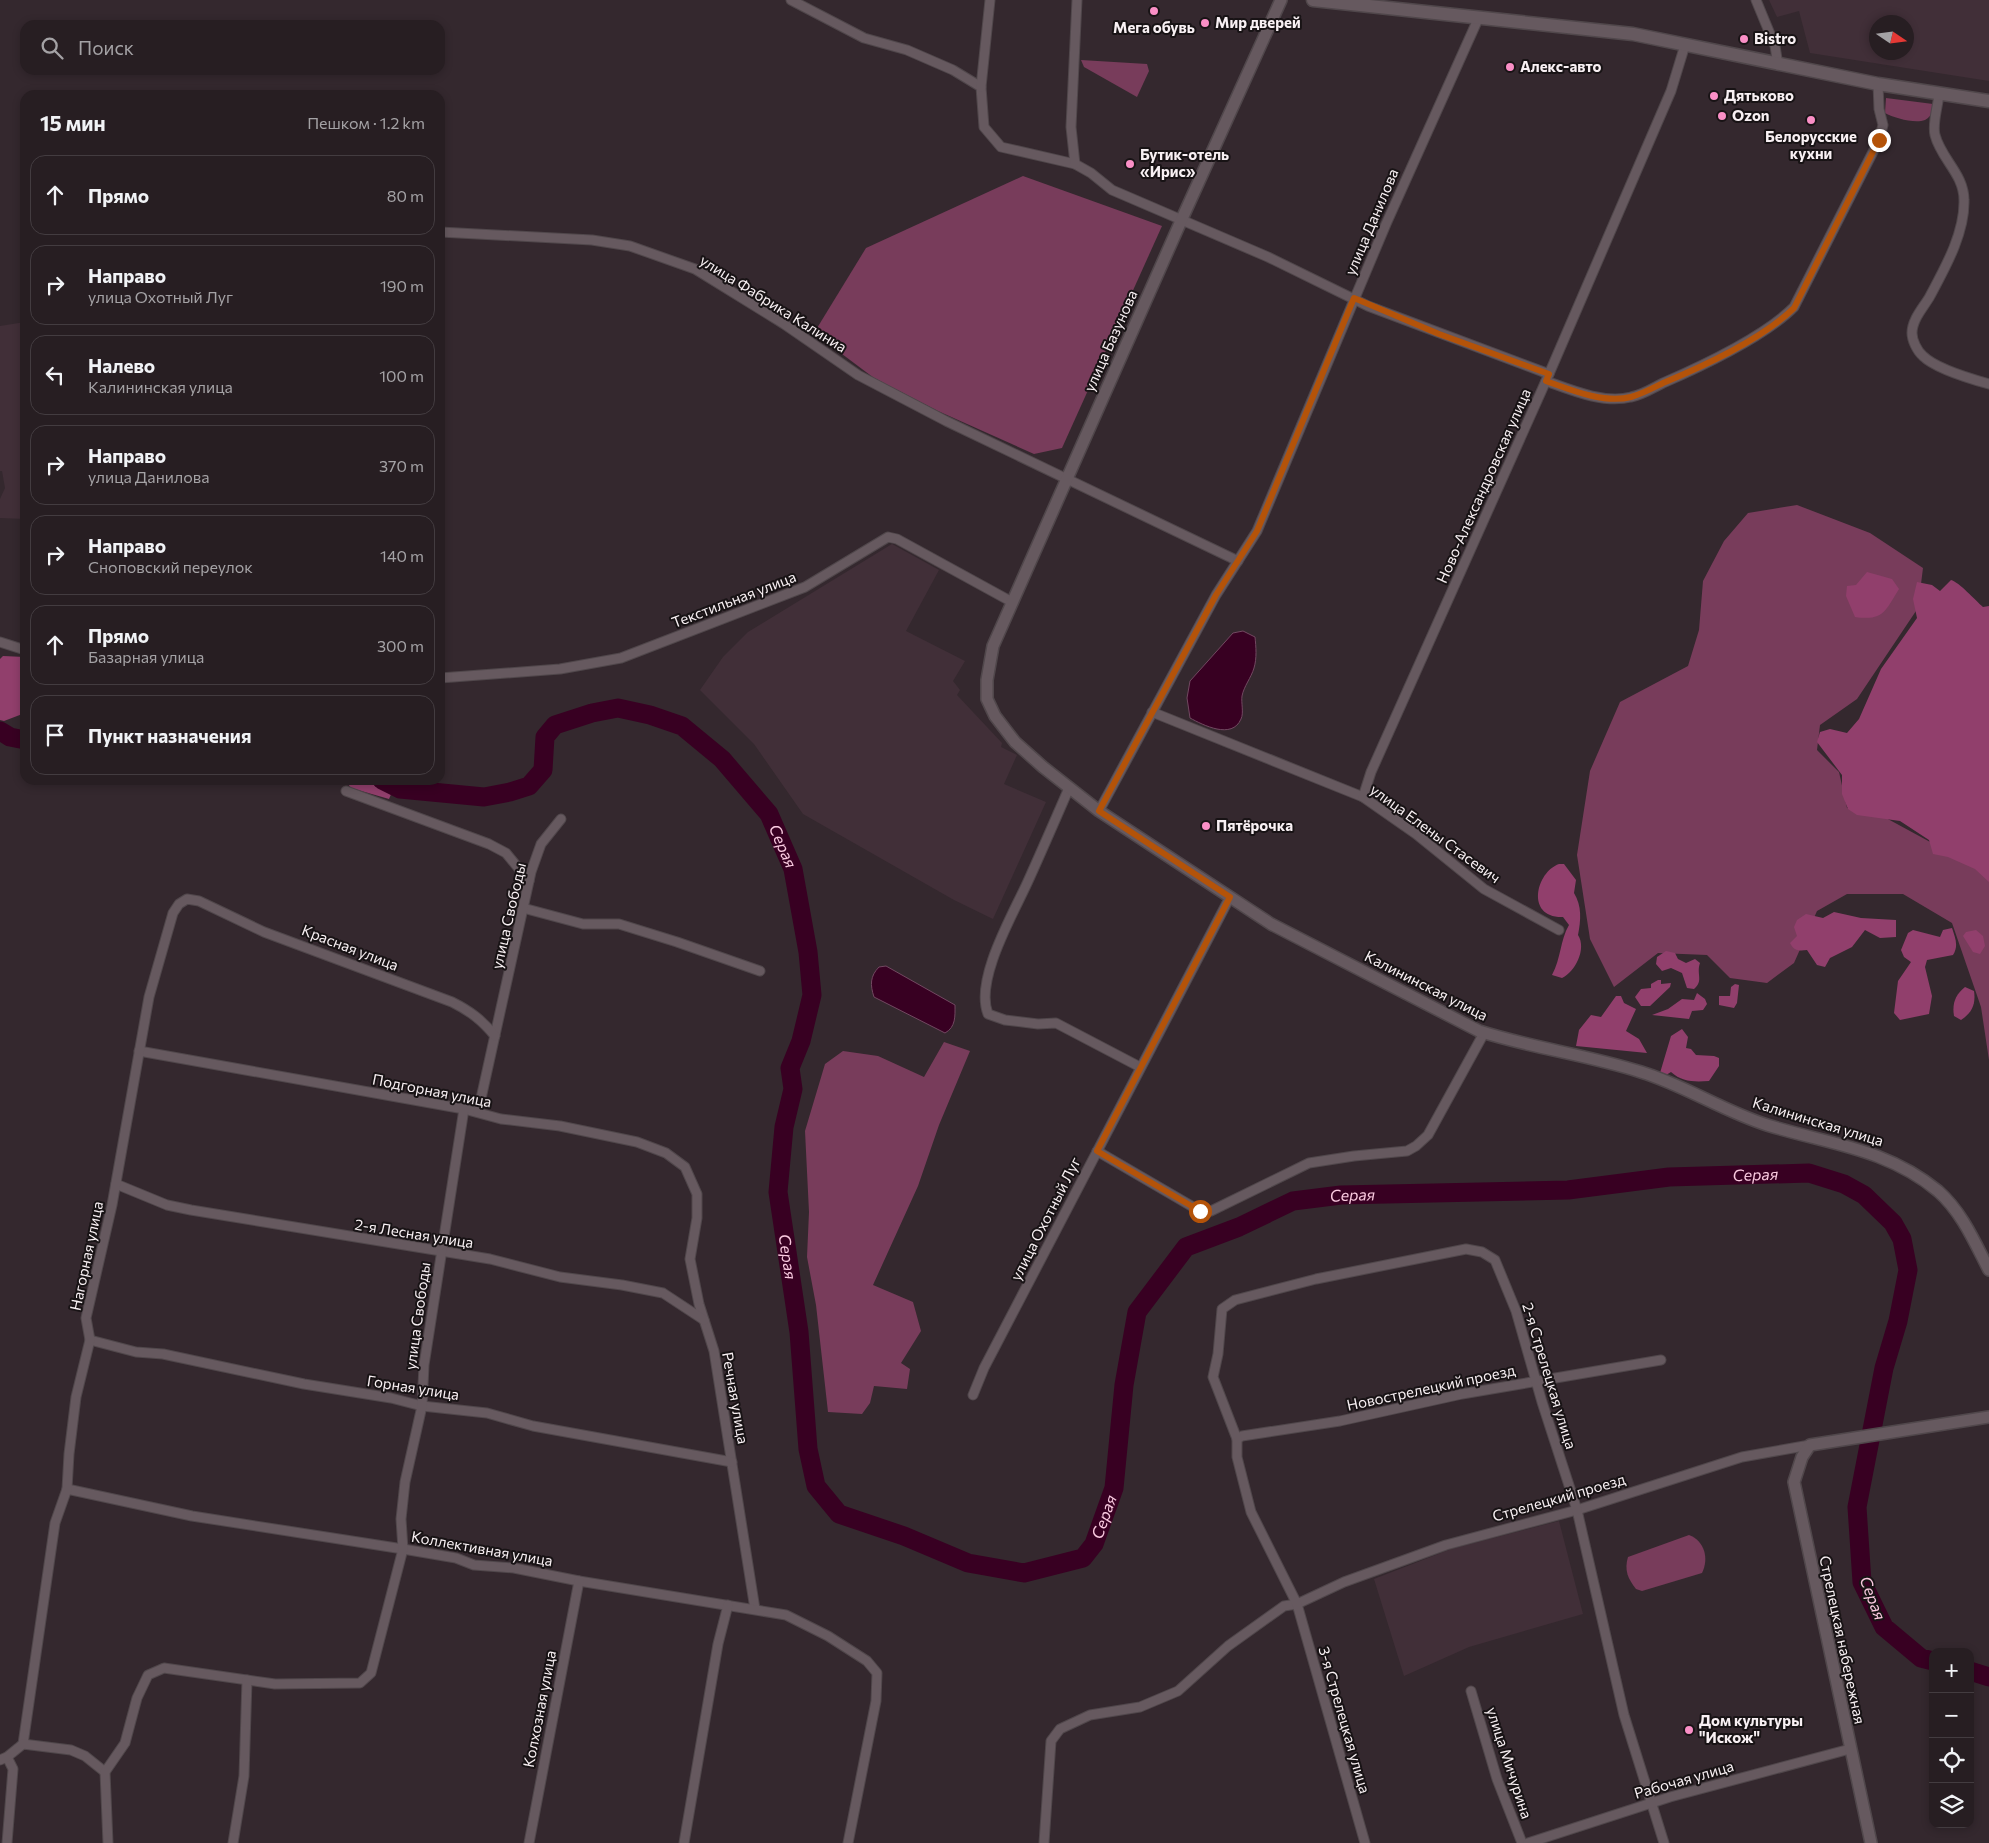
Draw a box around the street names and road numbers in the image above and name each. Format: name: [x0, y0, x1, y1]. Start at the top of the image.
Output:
street label: улица Данилова: [1341, 166, 1402, 278]
street label: улица Фабрика Калиниа: [697, 251, 850, 356]
street label: улица Базунова: [1080, 287, 1141, 394]
street label: Ново-Александровская улица: [1432, 386, 1534, 586]
street label: Текстильная улица: [669, 567, 798, 631]
street label: улица Елены Стасевич: [1367, 780, 1504, 886]
street label: улица Свободы: [487, 861, 529, 971]
street label: Красная улица: [299, 920, 401, 974]
street label: Калининская улица: [1362, 946, 1491, 1024]
street label: Подгорная улица: [371, 1070, 493, 1110]
street label: Калининская улица: [1751, 1093, 1886, 1150]
street label: улица Охотный Луг: [1006, 1153, 1084, 1283]
street label: Нагорная улица: [66, 1199, 106, 1312]
street label: 2-я Лесная улица: [353, 1215, 475, 1251]
street label: улица Свободы: [401, 1261, 433, 1371]
street label: 2-я Стрелецкая улица: [1519, 1300, 1581, 1451]
street label: Речная улица: [719, 1350, 753, 1445]
street label: Новострелецкий проезд: [1345, 1360, 1517, 1414]
street label: Горная улица: [366, 1371, 461, 1403]
street label: Стрелецкий проезд: [1490, 1469, 1627, 1525]
street label: Коллективная улица: [410, 1527, 554, 1569]
street label: Стрелецкая набережная: [1816, 1554, 1870, 1726]
street label: 3-я Стрелецкая улица: [1315, 1644, 1375, 1795]
street label: Колхозная улица: [519, 1649, 559, 1769]
street label: улица Мичурина: [1483, 1705, 1536, 1821]
street label: Рабочая улица: [1632, 1756, 1736, 1802]

